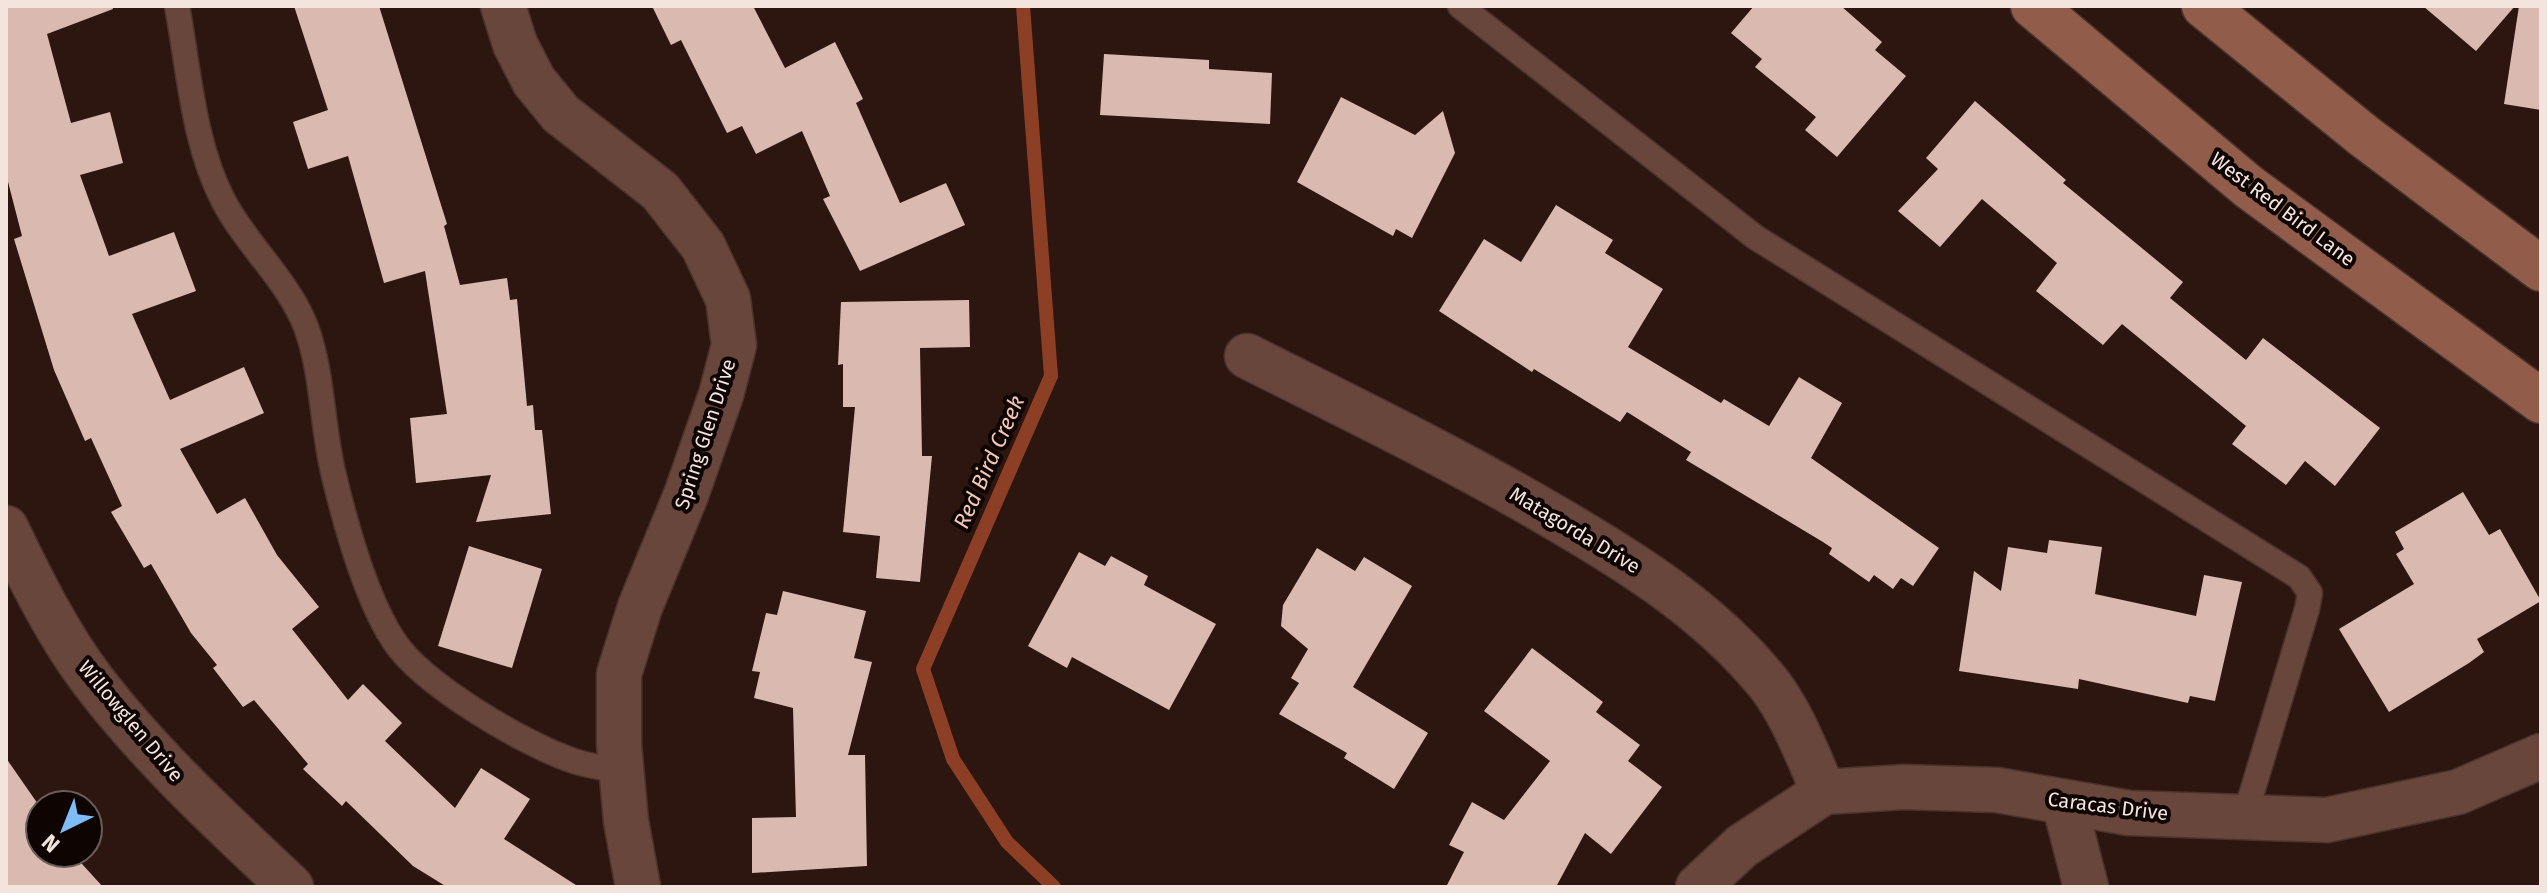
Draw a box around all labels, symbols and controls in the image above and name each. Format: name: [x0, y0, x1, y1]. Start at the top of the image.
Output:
street label: West Red Bird Lane: [2206, 147, 2360, 271]
street label: Spring Glen Drive: [669, 356, 741, 512]
water label: Red Bird Creek: [948, 391, 1030, 533]
street label: Matagorda Drive: [1505, 482, 1645, 578]
street label: Willowglen Drive: [73, 656, 189, 786]
street label: Caracas Drive: [2046, 787, 2170, 825]
north arrow: [24, 789, 104, 869]
text: N: [36, 828, 65, 858]

